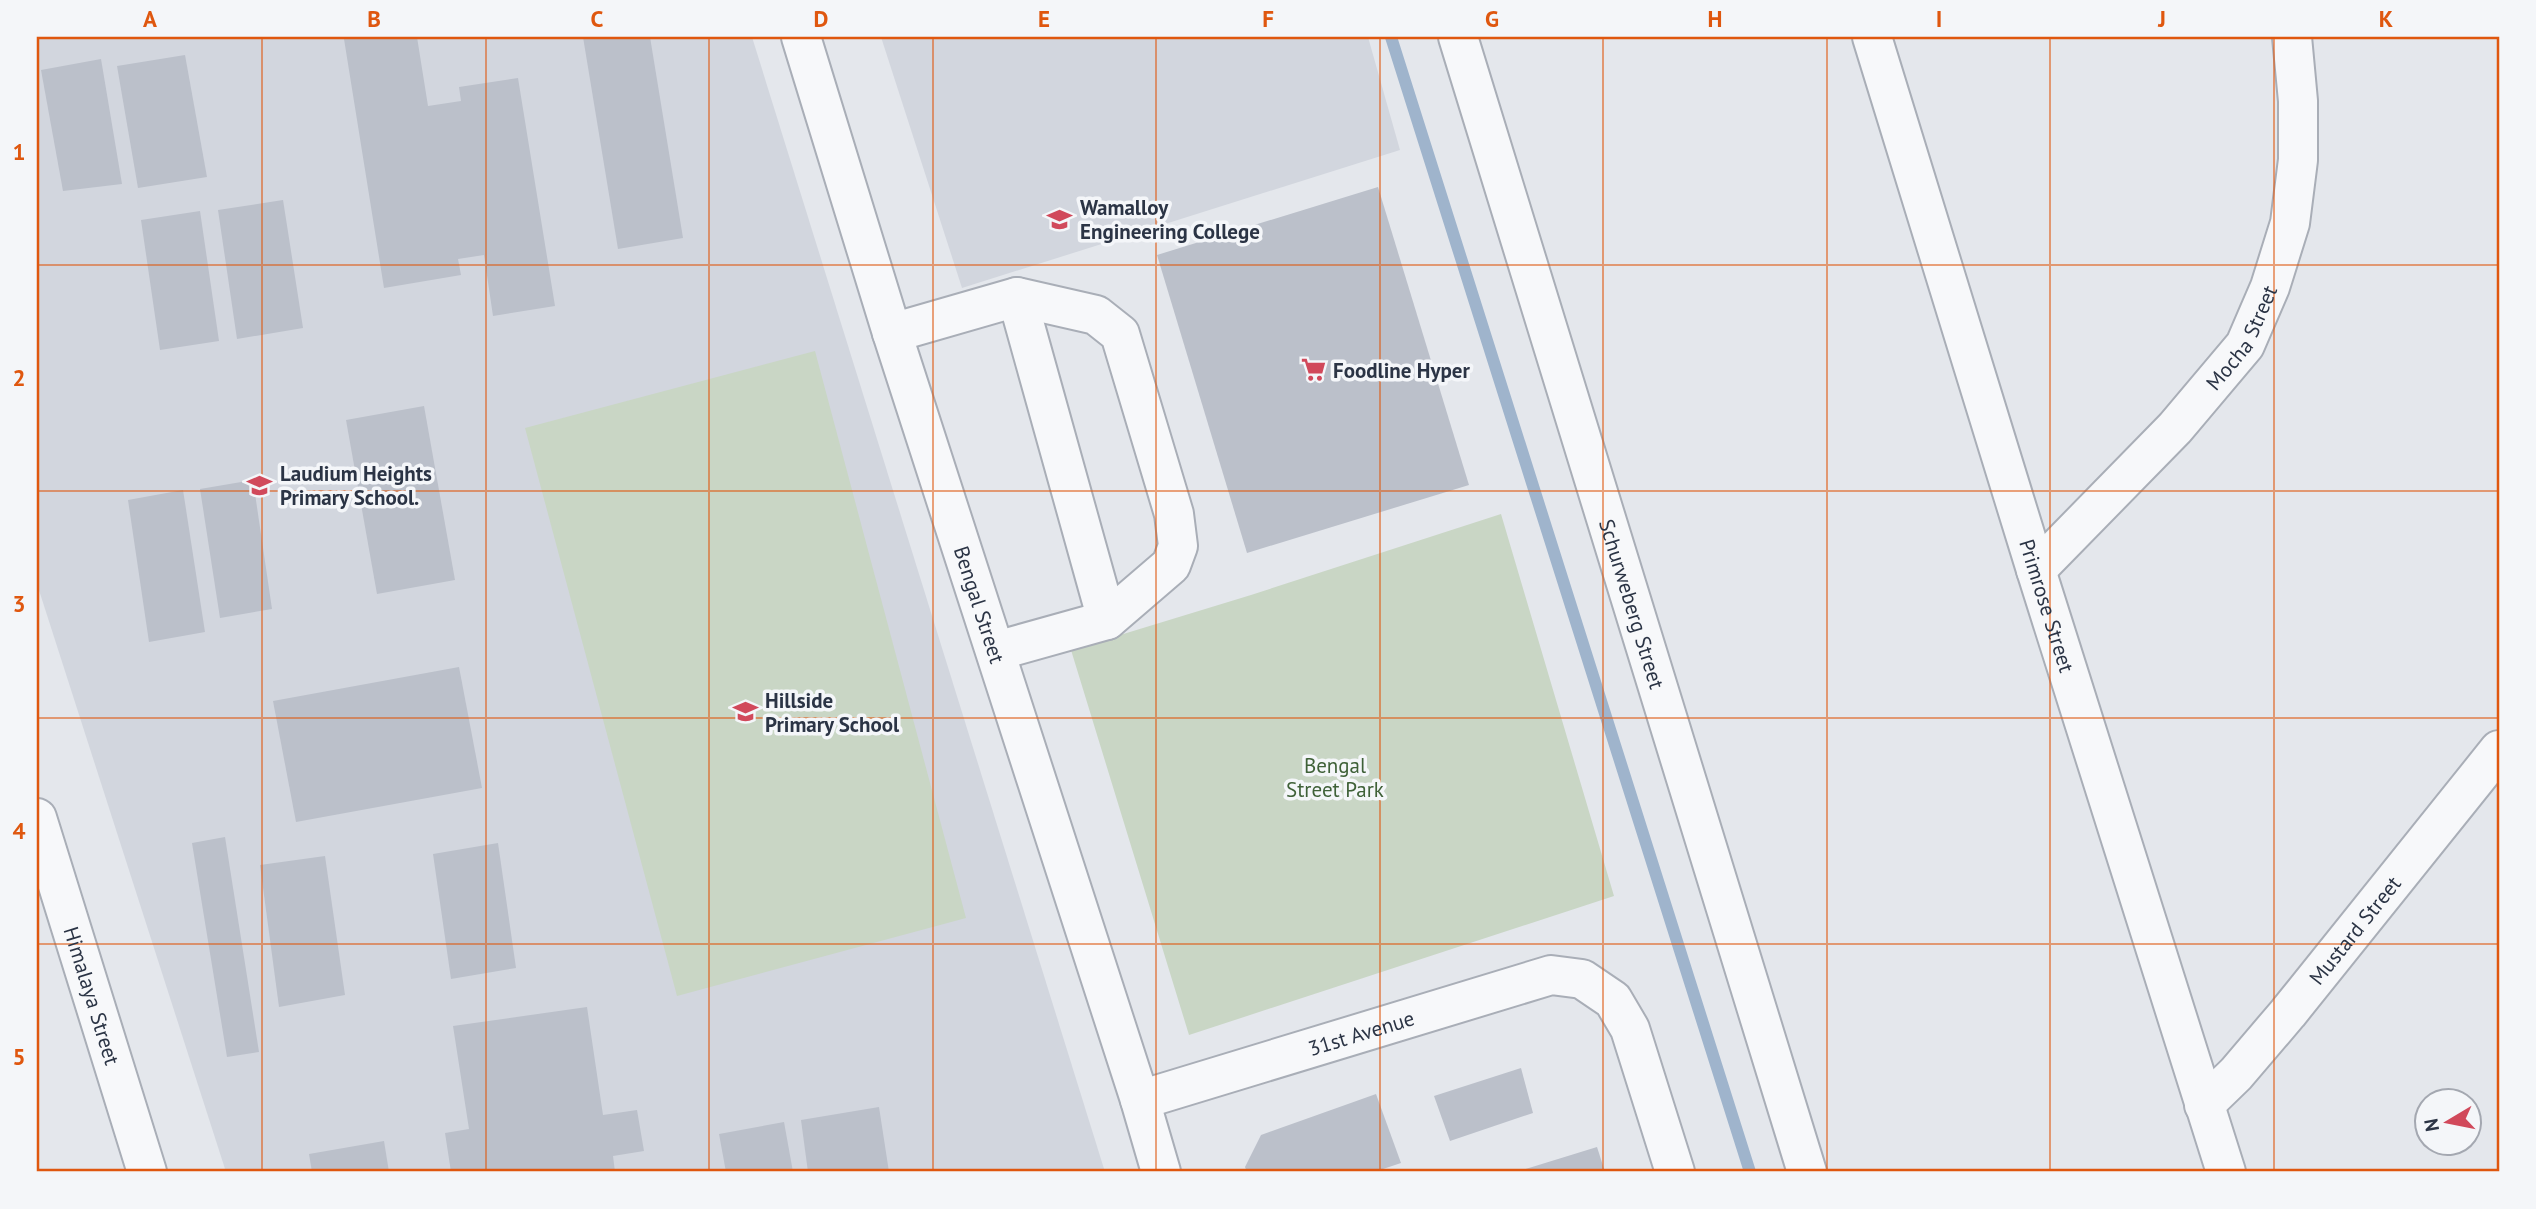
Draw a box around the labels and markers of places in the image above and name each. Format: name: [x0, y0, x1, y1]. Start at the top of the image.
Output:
place label: Wamalloy Engineering College: [1080, 194, 1260, 245]
school or university icon: Wamalloy Engineering College: [1046, 205, 1074, 233]
supermarket icon: Foodline Hyper: [1299, 356, 1327, 384]
place label: Foodline Hyper: [1333, 357, 1471, 384]
place label: Laudium Heights Primary School.: [280, 460, 432, 511]
school or university icon: Laudium Heights Primary School.: [246, 471, 274, 499]
place label: Hillside Primary School: [765, 687, 900, 738]
school or university icon: Hillside Primary School: [731, 698, 759, 726]

